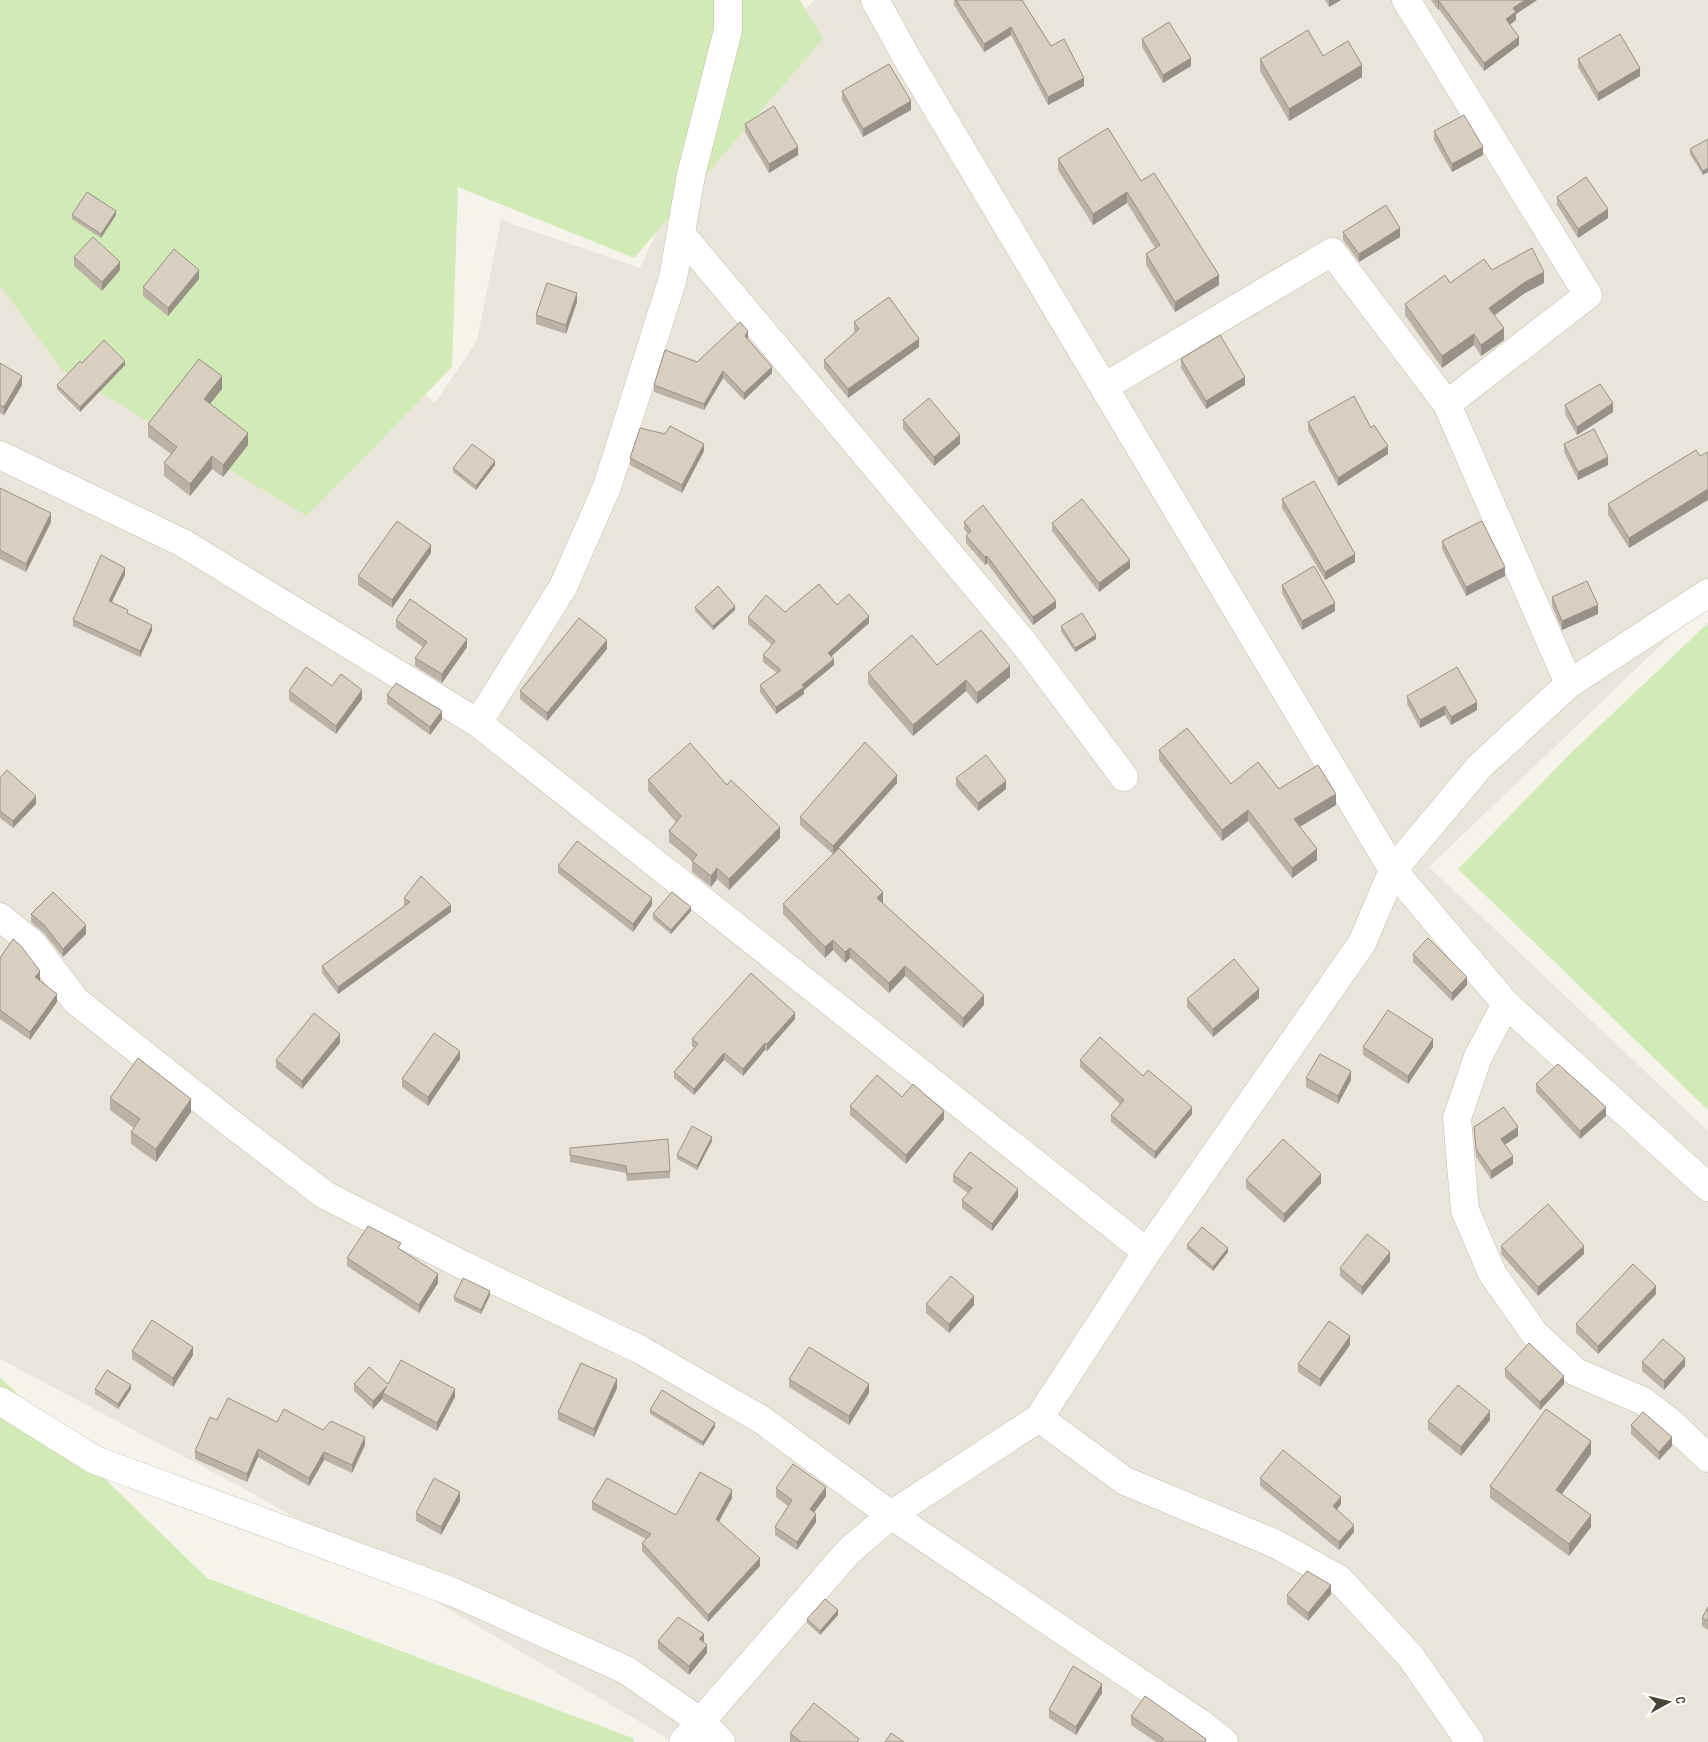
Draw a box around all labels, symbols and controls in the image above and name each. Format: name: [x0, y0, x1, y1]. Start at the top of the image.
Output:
north arrow: [1643, 1677, 1693, 1727]
text: С: [1671, 1696, 1689, 1705]

